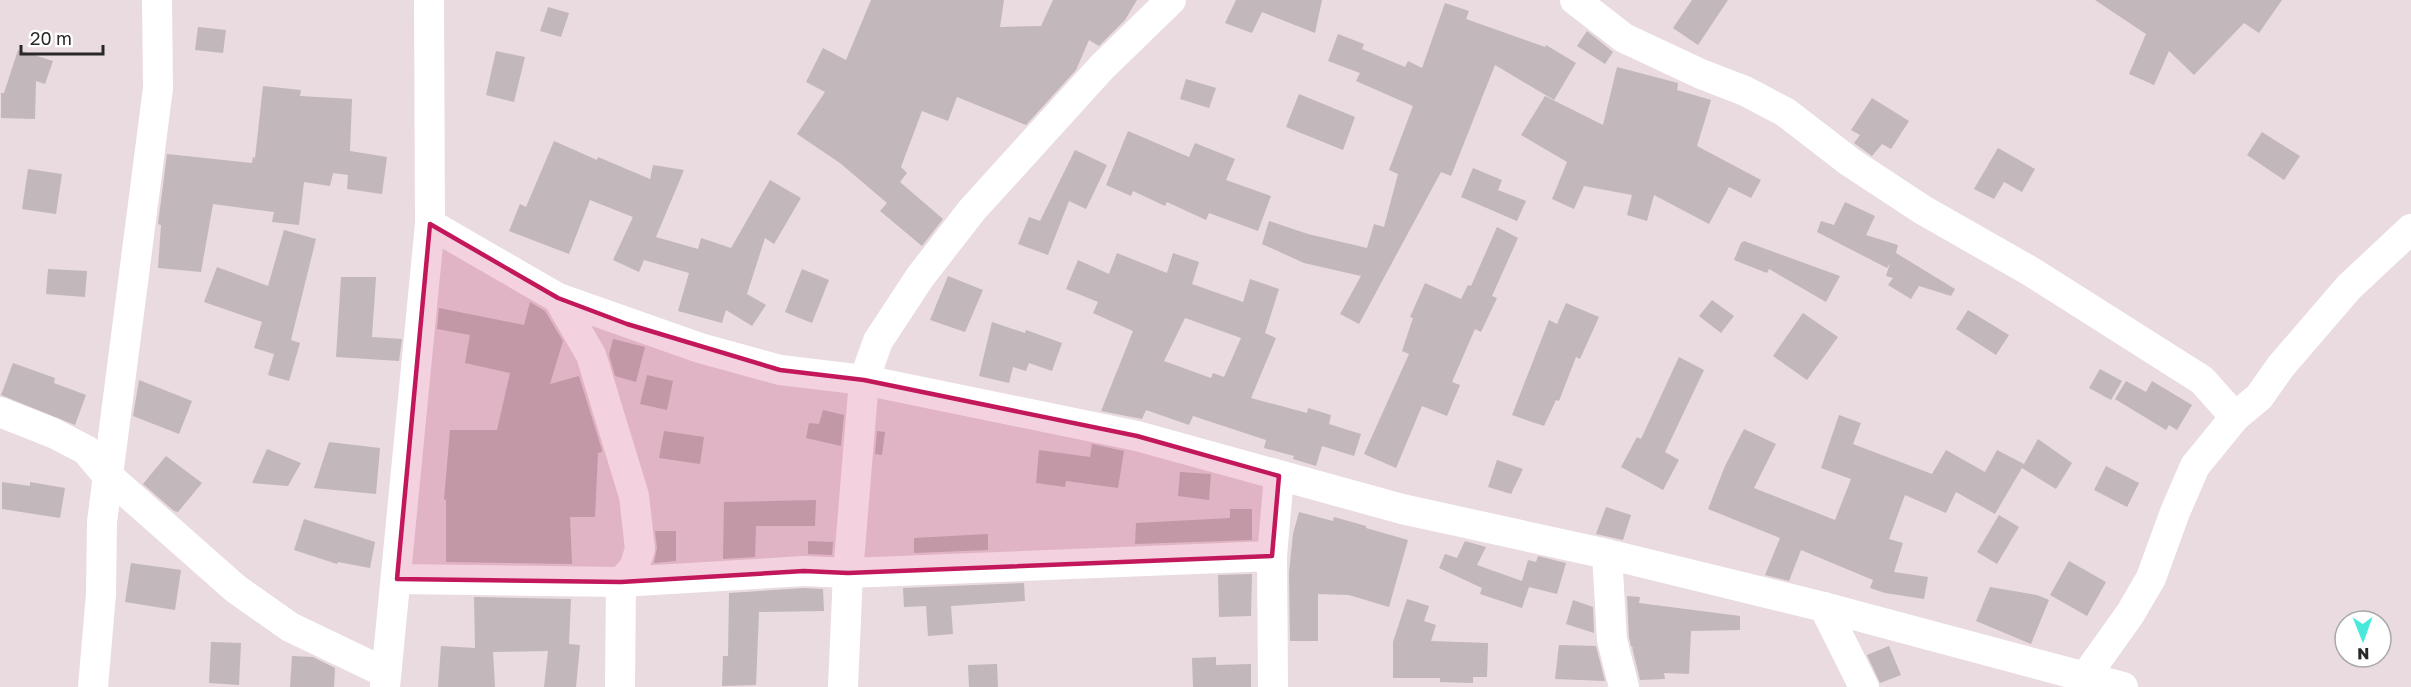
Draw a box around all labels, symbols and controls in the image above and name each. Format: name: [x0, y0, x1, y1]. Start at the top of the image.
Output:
scale bar: [21, 18, 104, 56]
text: 20 m: [30, 27, 72, 49]
north arrow: [2333, 609, 2393, 669]
text: N: [2357, 644, 2370, 664]

